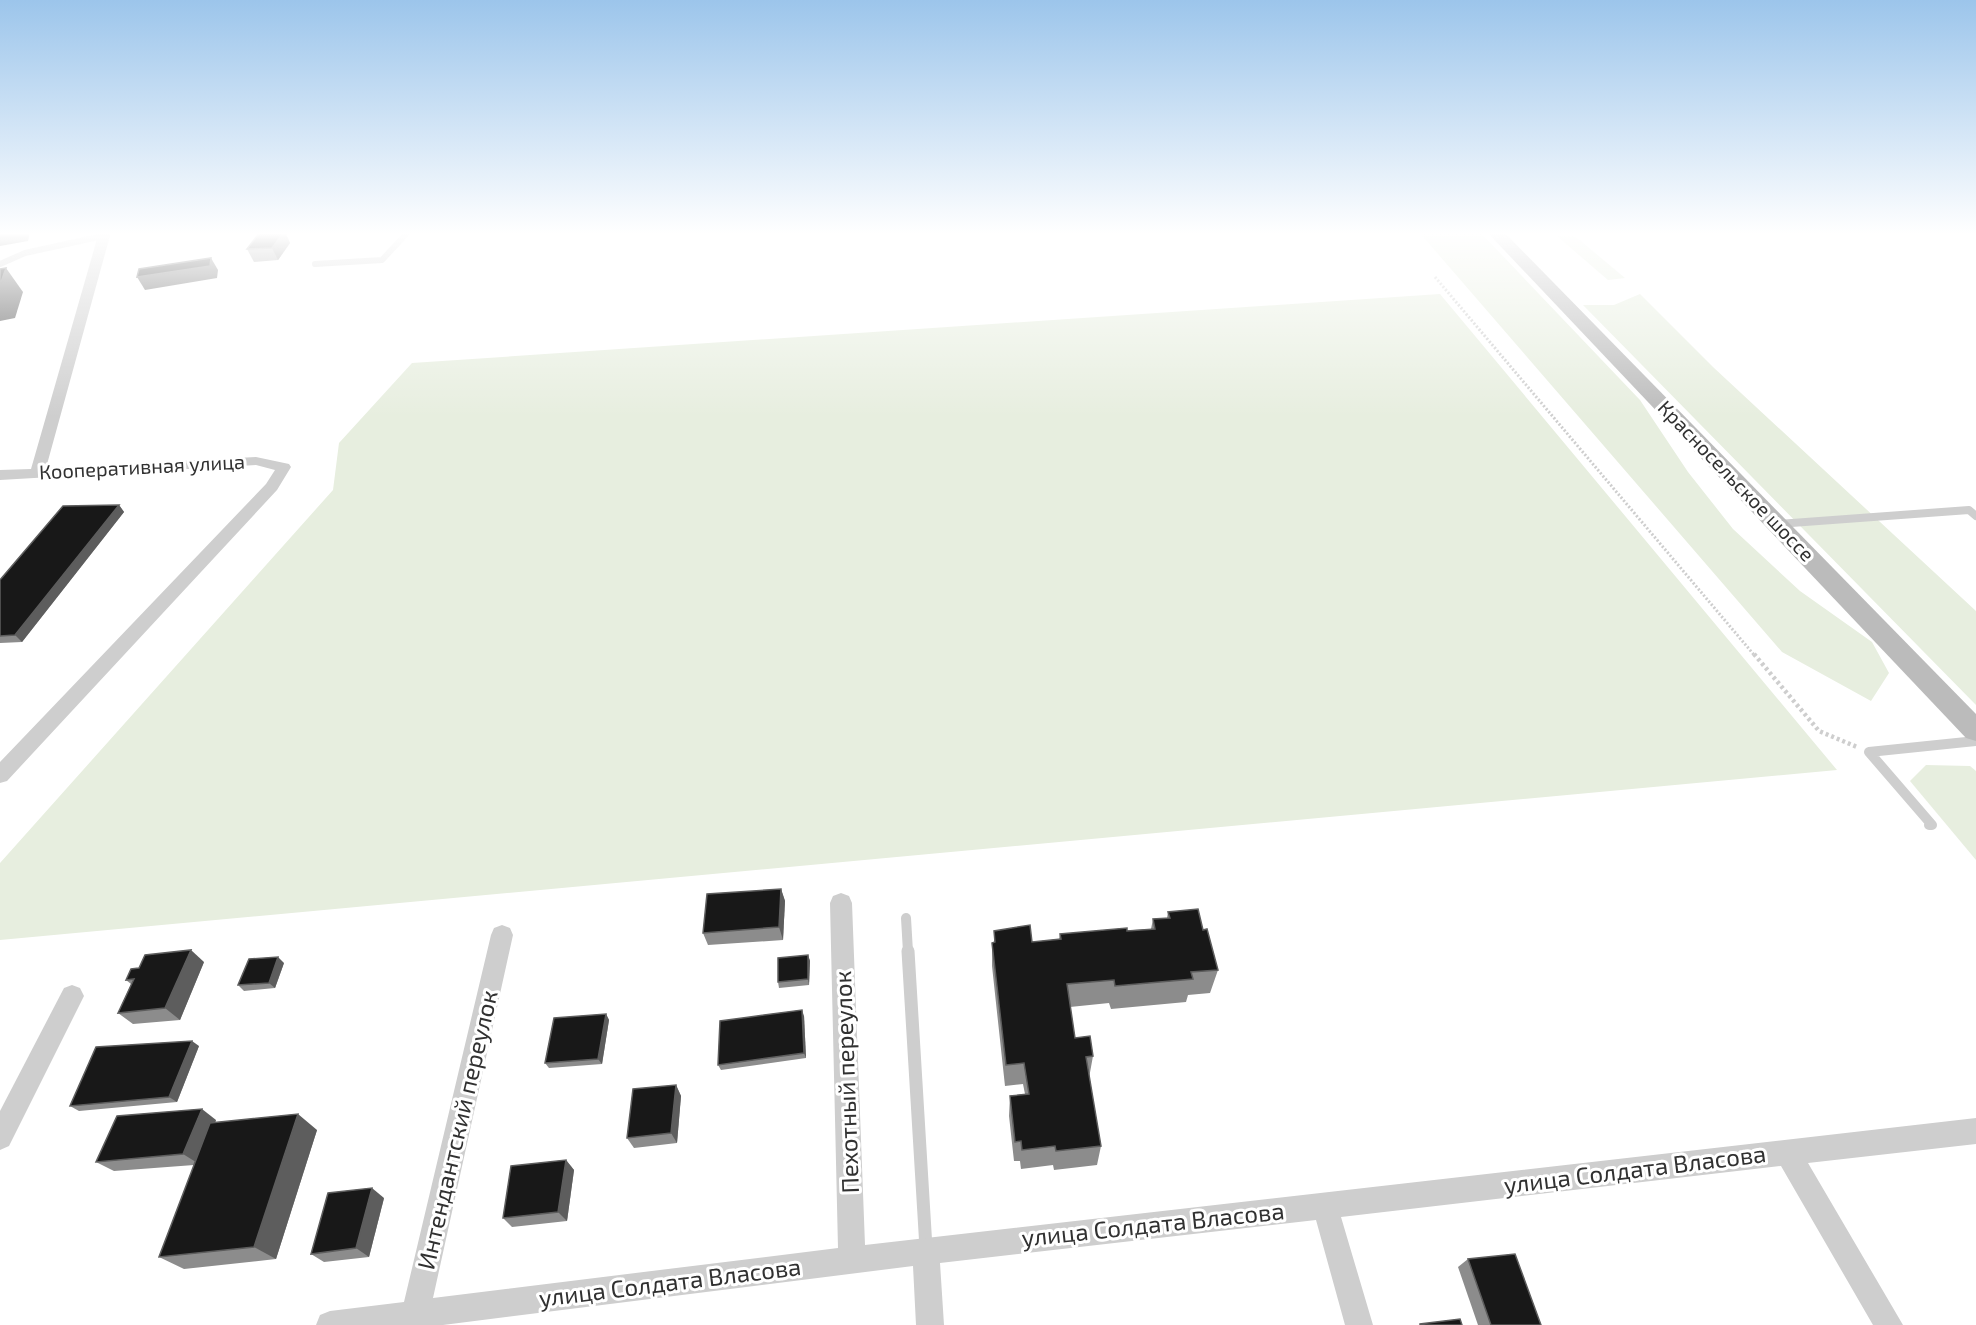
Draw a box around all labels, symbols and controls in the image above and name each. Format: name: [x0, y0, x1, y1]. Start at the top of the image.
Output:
street label: Красносельское шоссе: [1654, 395, 1820, 566]
street label: Кооперативная улица: [38, 449, 246, 484]
street label: Пехотный переулок: [827, 970, 865, 1194]
street label: Интендантский переулок: [410, 987, 504, 1272]
street label: улица Солдата Власова: [1502, 1138, 1768, 1200]
street label: улица Солдата Власова: [1020, 1195, 1286, 1253]
street label: улица Солдата Власова: [537, 1251, 803, 1313]

